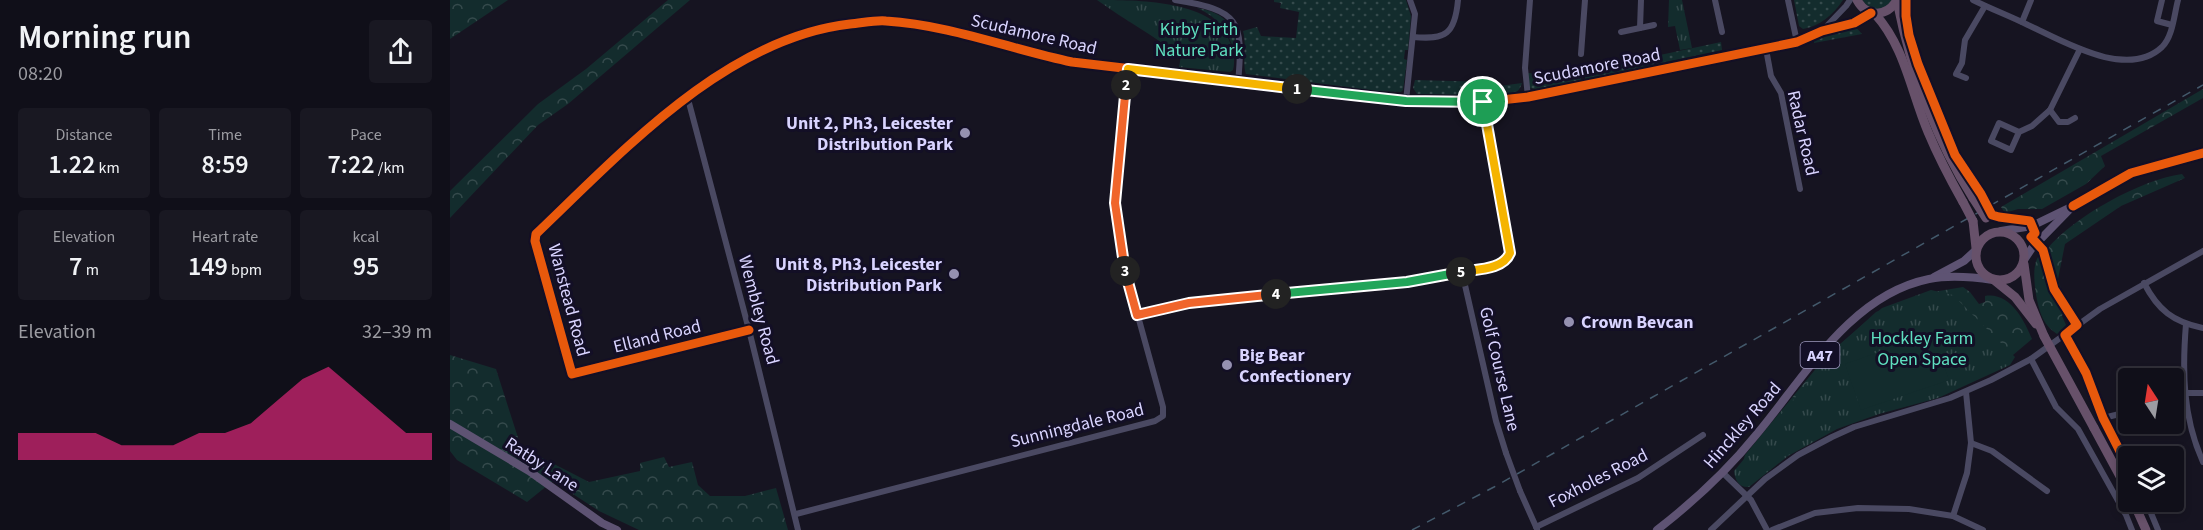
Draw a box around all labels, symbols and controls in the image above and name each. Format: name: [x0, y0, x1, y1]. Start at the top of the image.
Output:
street label: Scudamore Road: [968, 8, 1099, 61]
text: Morning run: [18, 14, 192, 61]
park label: Kirby Firth Nature Park: [1155, 17, 1243, 63]
button: share: [369, 20, 432, 83]
street label: Scudamore Road: [1532, 42, 1663, 91]
text: 08:20: [18, 60, 63, 88]
pin: 2: [1111, 70, 1141, 100]
text: 2: [1122, 74, 1130, 96]
pin: 1: [1282, 74, 1312, 104]
pin: [1457, 76, 1508, 127]
text: 1: [1293, 78, 1301, 100]
icon: arrive: [1466, 85, 1499, 118]
street label: Radar Road: [1781, 88, 1824, 178]
place label: Unit 2, Ph3, Leicester Distribution Park: [786, 111, 954, 157]
text: Distance: [56, 124, 112, 146]
text: Time: [208, 124, 242, 146]
text: Pace: [350, 124, 382, 146]
marker: Unit 2, Ph3, Leicester Distribution Park: [958, 126, 972, 140]
text: 1.22: [48, 146, 95, 183]
text: 8:59: [201, 146, 249, 183]
text: 7:22: [327, 146, 375, 183]
text: km: [95, 157, 120, 179]
text: /km: [375, 157, 405, 179]
text: Elevation: [53, 226, 115, 248]
text: Heart rate: [192, 226, 258, 248]
text: kcal: [353, 226, 379, 248]
street label: Wanstead Road: [541, 241, 596, 359]
text: 7: [69, 248, 82, 285]
text: 149: [188, 248, 228, 285]
text: 95: [353, 248, 379, 285]
place label: Unit 8, Ph3, Leicester Distribution Park: [775, 252, 943, 298]
street label: Wembley Road: [732, 253, 785, 368]
pin: 3: [1110, 256, 1140, 286]
pin: 5: [1446, 257, 1476, 287]
text: m: [82, 259, 99, 281]
text: bpm: [228, 259, 262, 281]
text: 3: [1121, 260, 1129, 282]
text: 5: [1457, 261, 1465, 283]
marker: Unit 8, Ph3, Leicester Distribution Park: [947, 267, 961, 281]
pin: 4: [1261, 279, 1291, 309]
text: 4: [1272, 283, 1280, 305]
street label: Golf Course Lane: [1473, 304, 1526, 434]
place label: Crown Bevcan: [1581, 310, 1694, 335]
street label: Elland Road: [611, 313, 704, 359]
marker: Crown Bevcan: [1562, 315, 1576, 329]
text: Elevation: [18, 318, 96, 346]
text: 32–39 m: [362, 318, 432, 346]
park label: Hockley Farm Open Space: [1871, 326, 1973, 372]
road number: A47: [1800, 342, 1840, 368]
place label: Big Bear Confectionery: [1239, 343, 1352, 389]
marker: Big Bear Confectionery: [1220, 358, 1234, 372]
north arrow: [2118, 368, 2184, 434]
map controls: [2118, 368, 2184, 512]
street label: Hinckley Road: [1698, 377, 1787, 474]
street label: Sunningdale Road: [1008, 397, 1147, 454]
street label: Ratby Lane: [500, 431, 584, 498]
street label: Foxholes Road: [1544, 443, 1652, 514]
button: layers: [2118, 446, 2184, 512]

